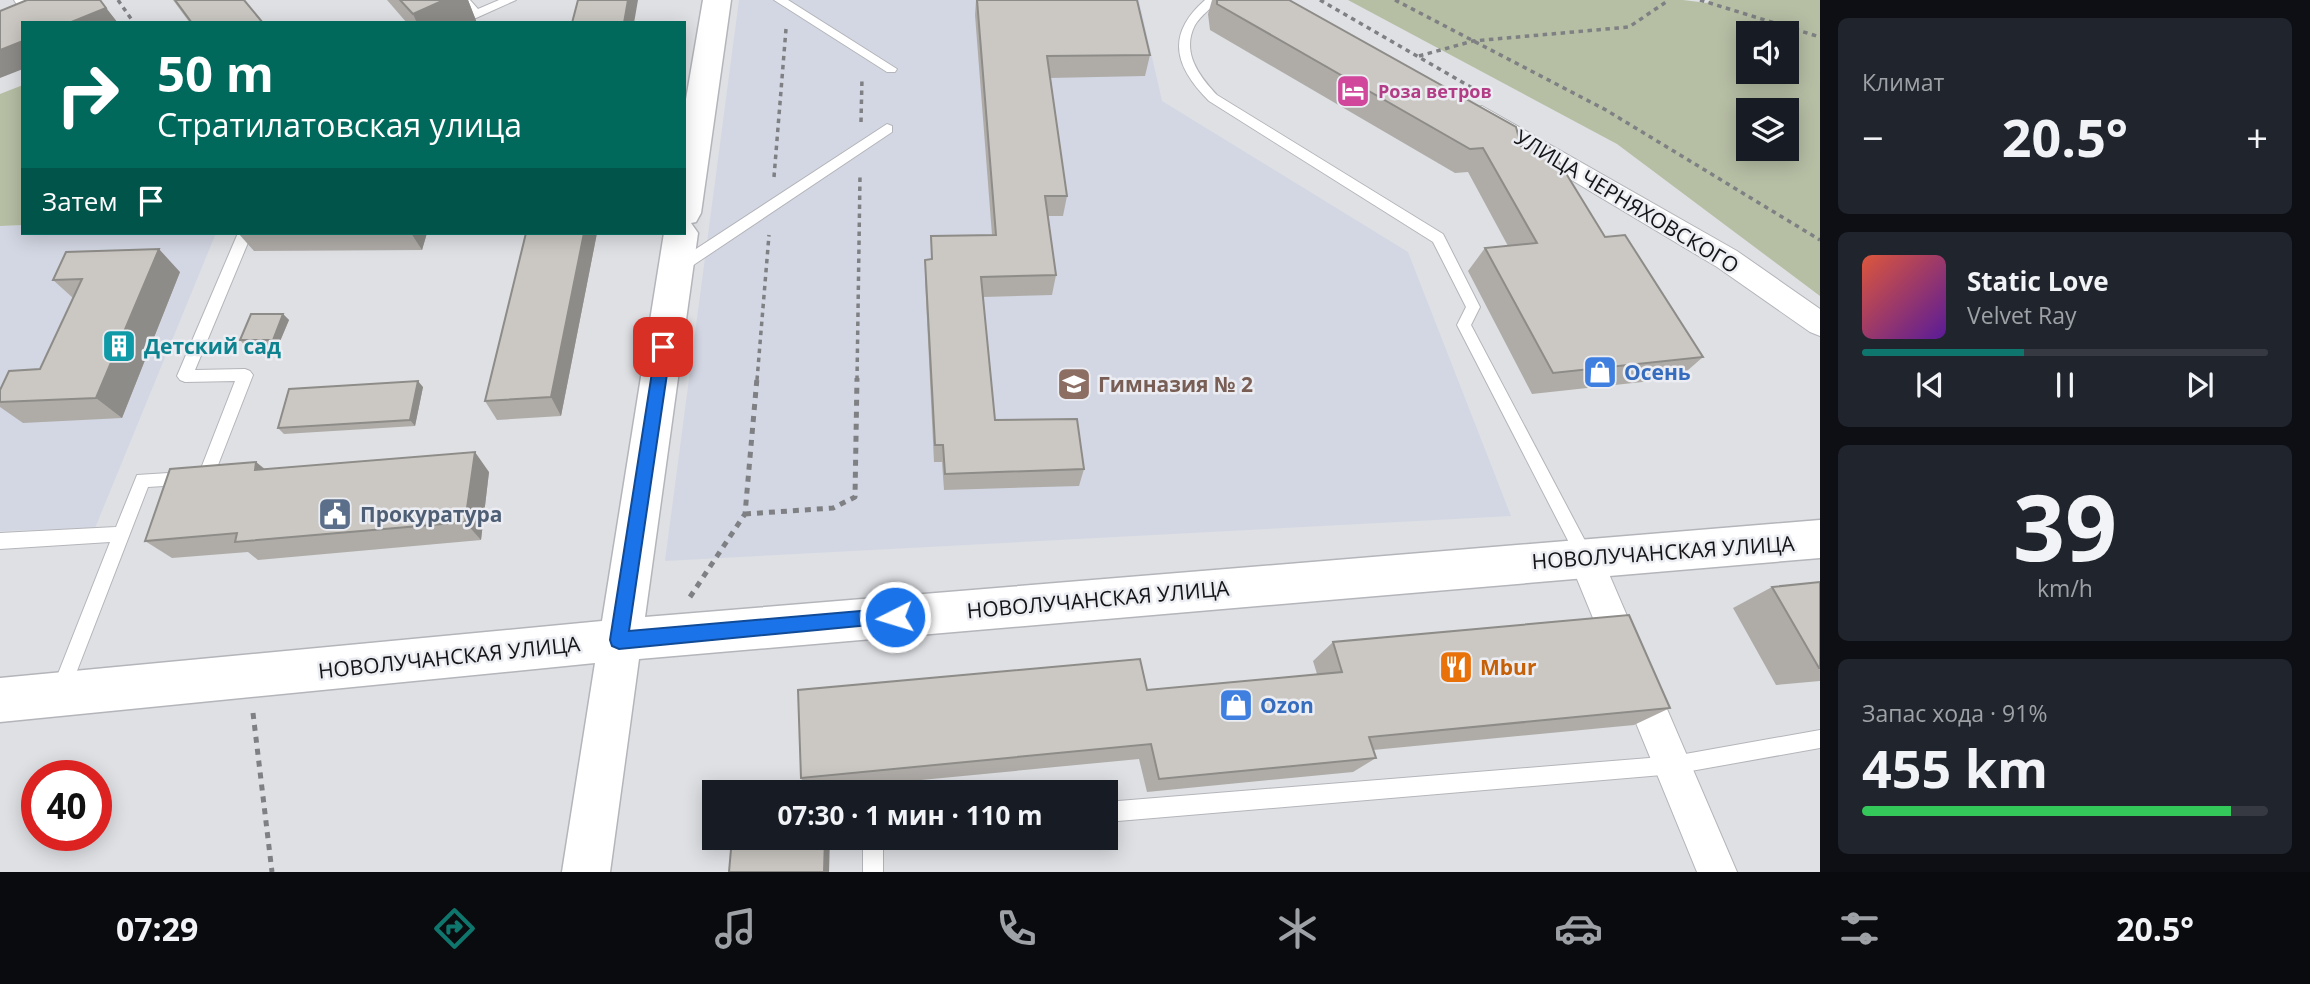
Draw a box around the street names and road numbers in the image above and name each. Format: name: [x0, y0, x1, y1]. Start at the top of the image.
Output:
street label: УЛИЦА ЧЕРНЯХОВСКОГО: [1510, 123, 1744, 279]
street label: НОВОЛУЧАНСКАЯ УЛИЦА: [1531, 529, 1796, 575]
street label: НОВОЛУЧАНСКАЯ УЛИЦА: [966, 574, 1231, 624]
street label: НОВОЛУЧАНСКАЯ УЛИЦА: [317, 629, 582, 685]

